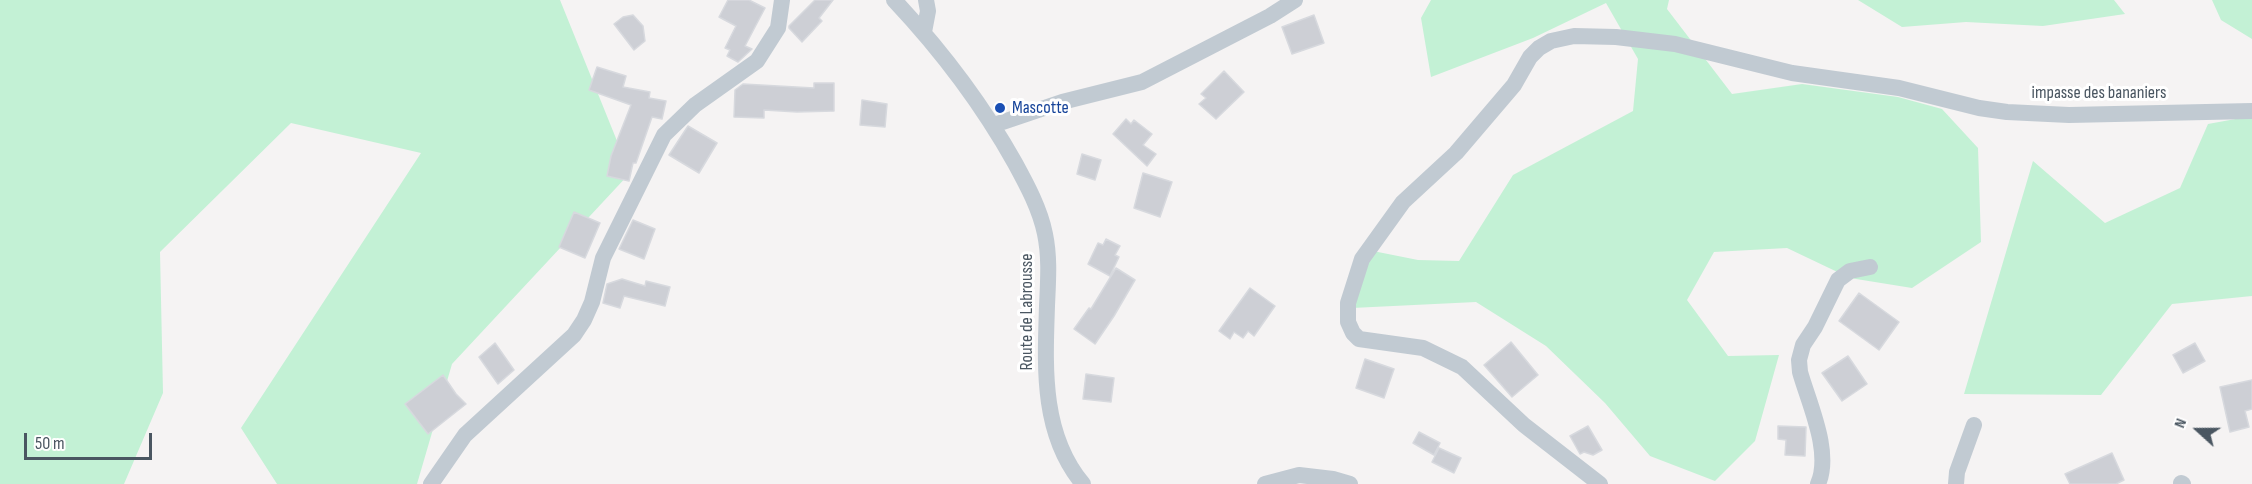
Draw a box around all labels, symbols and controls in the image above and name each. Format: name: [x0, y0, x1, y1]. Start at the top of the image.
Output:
street label: impasse des bananiers: [2032, 82, 2166, 104]
place label: Mascotte: [1012, 97, 1069, 119]
marker: Mascotte: [993, 101, 1007, 115]
street label: Route de Labrousse: [1016, 253, 1038, 371]
north arrow: [2168, 400, 2228, 460]
text: N: [2170, 416, 2191, 431]
scale bar: [27, 421, 154, 459]
text: 50 m: [35, 433, 65, 454]

